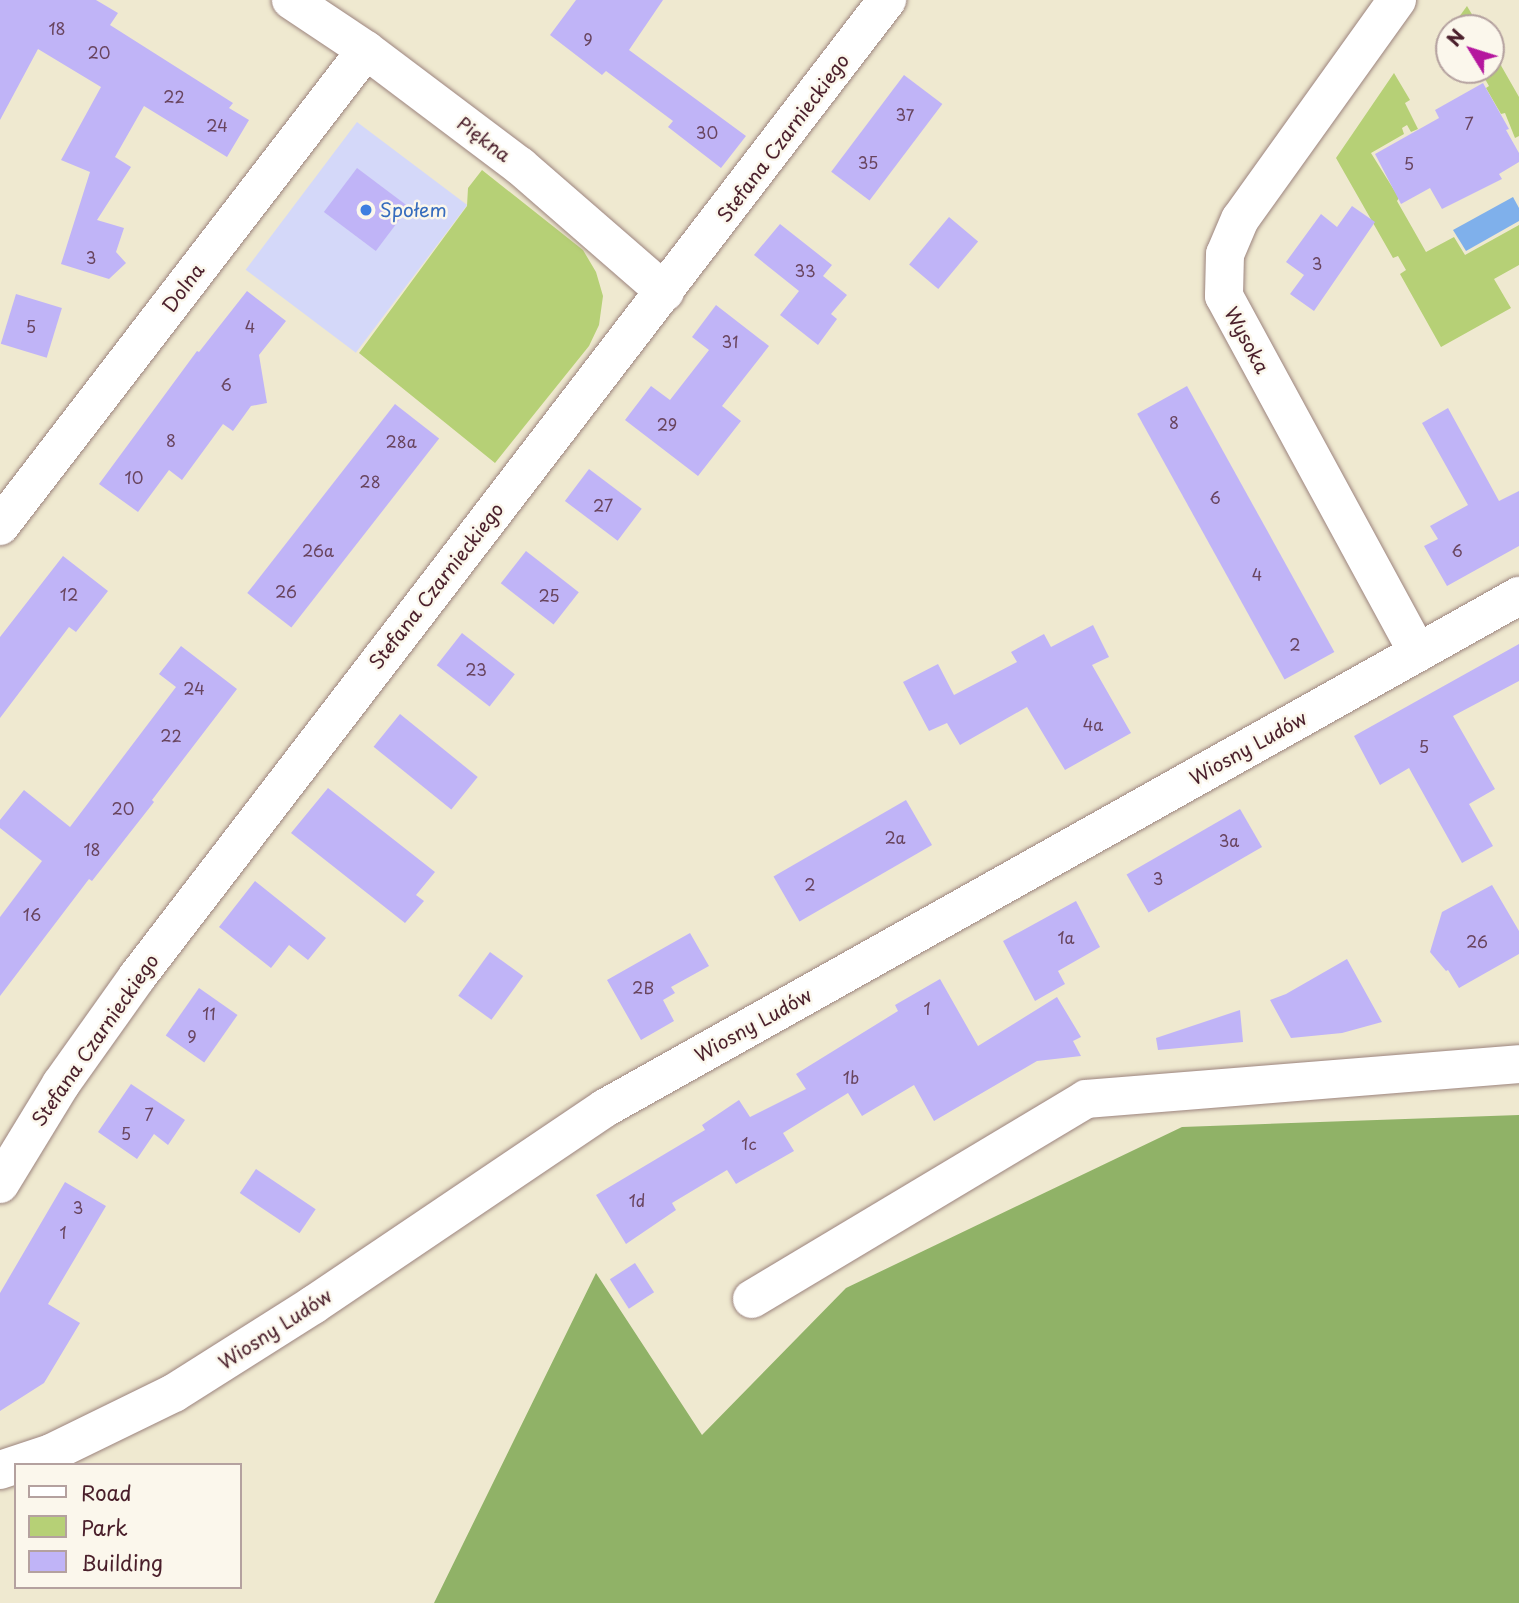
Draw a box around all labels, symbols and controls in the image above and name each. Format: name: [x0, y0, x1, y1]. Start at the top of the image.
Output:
north arrow: [1435, 14, 1505, 84]
house number: 18: [48, 18, 66, 38]
text: N: [1439, 23, 1471, 52]
house number: 9: [583, 29, 593, 49]
house number: 20: [88, 42, 110, 62]
street label: Stefana Czarnieckiego: [713, 50, 853, 226]
house number: 22: [163, 86, 185, 106]
house number: 37: [896, 104, 914, 124]
street label: Piękna: [453, 112, 515, 166]
house number: 7: [1464, 113, 1474, 133]
house number: 24: [206, 115, 228, 135]
house number: 30: [696, 122, 718, 142]
house number: 35: [858, 152, 878, 172]
house number: 5: [1404, 153, 1414, 173]
place label: Społem: [380, 199, 447, 221]
marker: Społem: [358, 202, 374, 218]
house number: 3: [86, 247, 96, 267]
house number: 3: [1312, 253, 1322, 273]
street label: Dolna: [157, 259, 209, 317]
house number: 33: [794, 260, 816, 280]
street label: Wysoka: [1220, 303, 1274, 377]
house number: 5: [26, 316, 36, 336]
house number: 4: [245, 316, 255, 336]
house number: 31: [722, 331, 738, 351]
house number: 6: [220, 374, 232, 394]
house number: 8: [1169, 412, 1179, 432]
house number: 29: [657, 414, 677, 434]
house number: 8: [166, 430, 176, 450]
house number: 28a: [385, 431, 417, 451]
house number: 10: [125, 467, 143, 487]
house number: 28: [359, 471, 381, 491]
house number: 6: [1209, 487, 1221, 507]
house number: 27: [593, 495, 613, 515]
street label: Stefana Czarnieckiego: [364, 499, 508, 673]
house number: 26a: [302, 540, 334, 560]
house number: 6: [1451, 540, 1463, 560]
house number: 4: [1252, 564, 1262, 584]
house number: 26: [275, 581, 297, 601]
house number: 12: [60, 584, 78, 604]
house number: 25: [538, 585, 560, 605]
house number: 2: [1289, 634, 1301, 654]
house number: 23: [465, 659, 487, 679]
house number: 24: [183, 678, 205, 698]
street label: Wiosny Ludów: [1186, 707, 1310, 789]
house number: 4a: [1083, 714, 1103, 734]
house number: 22: [160, 725, 182, 745]
house number: 5: [1419, 736, 1429, 756]
house number: 20: [112, 798, 134, 818]
house number: 2a: [885, 827, 905, 847]
house number: 3a: [1219, 830, 1239, 850]
house number: 18: [83, 839, 101, 859]
house number: 3: [1153, 868, 1163, 888]
house number: 2: [804, 874, 816, 894]
house number: 16: [23, 904, 41, 924]
house number: 1a: [1057, 927, 1075, 947]
house number: 26: [1466, 931, 1488, 951]
street label: Stefana Czarnieckiego: [27, 950, 163, 1130]
house number: 2B: [632, 977, 654, 997]
street label: Wiosny Ludów: [691, 984, 815, 1066]
house number: 1: [923, 998, 931, 1018]
house number: 11: [202, 1003, 216, 1023]
house number: 9: [187, 1026, 197, 1046]
house number: 1b: [843, 1067, 859, 1087]
house number: 7: [144, 1104, 154, 1124]
house number: 5: [121, 1123, 131, 1143]
house number: 1c: [741, 1133, 757, 1153]
house number: 1d: [629, 1190, 645, 1210]
house number: 3: [73, 1197, 83, 1217]
house number: 1: [59, 1222, 67, 1242]
street label: Wiosny Ludów: [214, 1284, 336, 1374]
legend: [14, 1463, 242, 1589]
text: Road: [81, 1476, 132, 1508]
text: Park: [81, 1511, 128, 1543]
text: Building: [81, 1546, 163, 1578]

